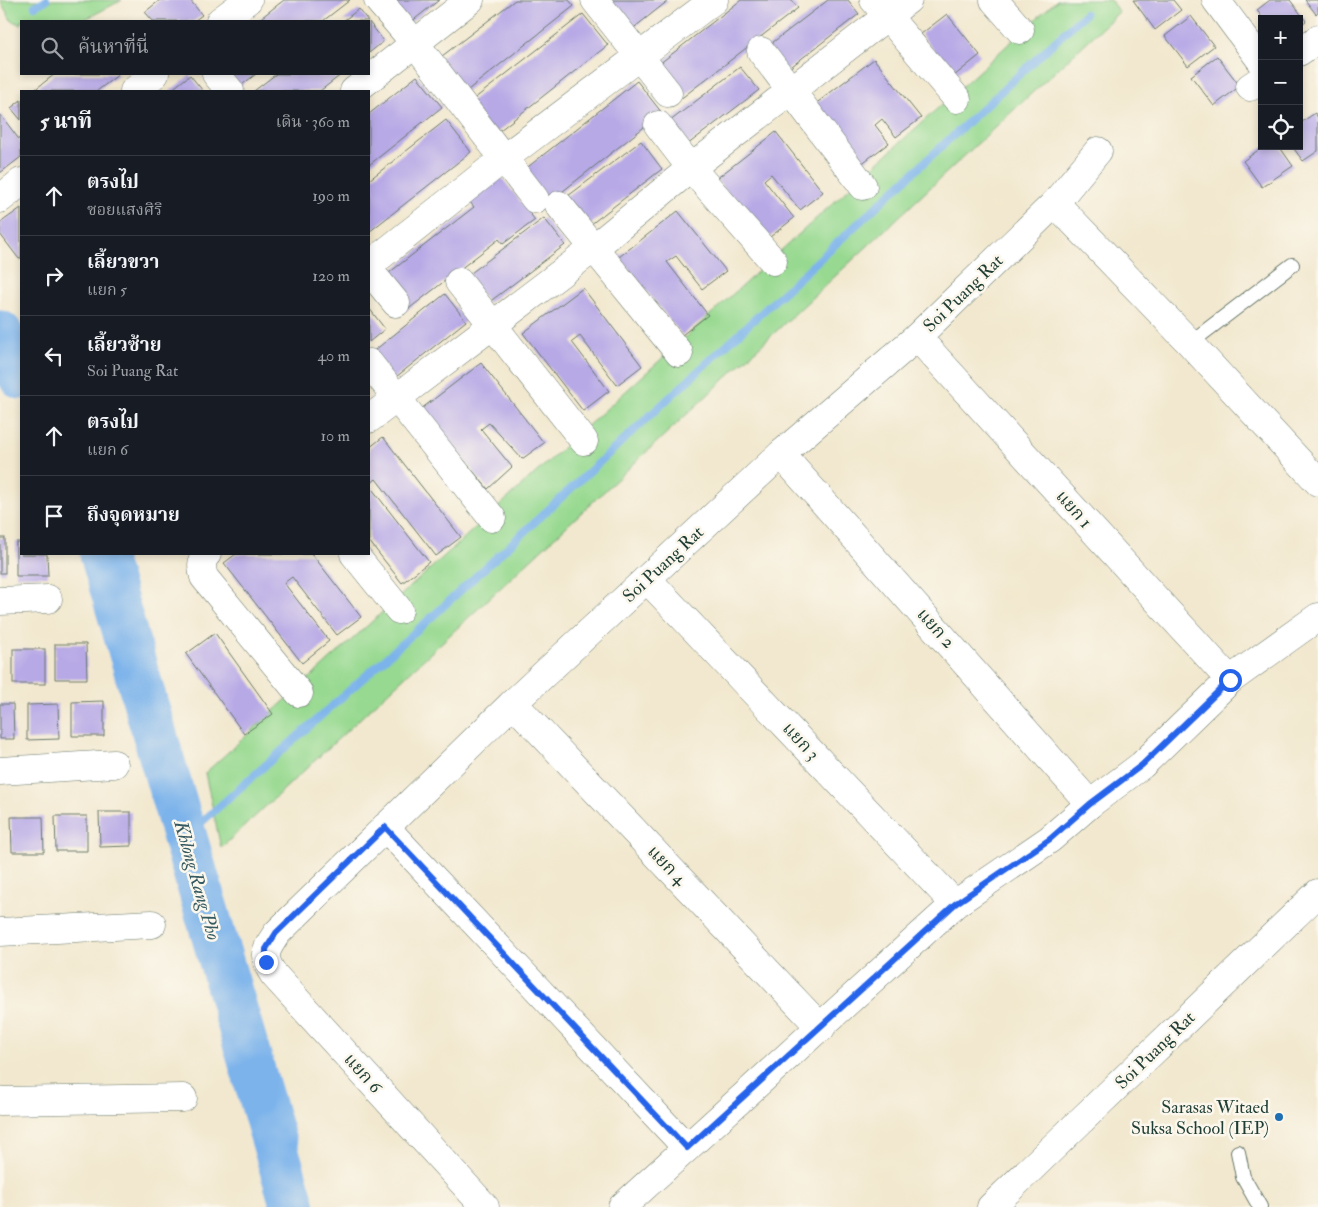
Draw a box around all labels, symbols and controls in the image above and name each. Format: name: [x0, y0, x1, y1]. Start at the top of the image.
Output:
map controls: [1258, 15, 1303, 150]
button: +: [1258, 15, 1303, 60]
search box: [20, 20, 370, 75]
icon: search: [38, 34, 66, 62]
text: ค้นหาที่นี่: [78, 35, 149, 59]
button: −: [1258, 60, 1303, 105]
button: locate: [1258, 105, 1303, 150]
text: 5 นาที: [40, 108, 92, 135]
text: เดิน · 360 m: [276, 112, 350, 132]
text: ตรงไป: [87, 170, 139, 194]
icon: ahead: [40, 182, 68, 210]
text: 190 m: [312, 186, 350, 206]
text: ซอยแสงศิริ: [87, 200, 162, 220]
street label: Soi Puang Rat: [918, 249, 1008, 337]
text: เลี้ยวขวา: [87, 250, 159, 274]
icon: right: [40, 262, 68, 290]
text: 120 m: [312, 266, 350, 286]
text: แยก 5: [87, 280, 127, 300]
text: เลี้ยวซ้าย: [87, 333, 161, 357]
icon: left: [40, 342, 68, 370]
text: 40 m: [317, 346, 350, 366]
text: Soi Puang Rat: [87, 361, 178, 381]
text: ตรงไป: [87, 410, 139, 434]
icon: ahead: [40, 422, 68, 450]
text: 10 m: [320, 426, 350, 446]
text: แยก 6: [87, 440, 128, 460]
street label: แยก 1: [1050, 485, 1097, 533]
icon: arrive: [40, 502, 68, 530]
text: ถึงจุดหมาย: [87, 503, 180, 527]
street label: Soi Puang Rat: [618, 521, 709, 608]
street label: แยก 2: [912, 603, 960, 653]
route start: [1219, 669, 1242, 692]
street label: แยก 3: [777, 717, 824, 765]
water label: Khlong Rang Pho: [168, 817, 226, 943]
street label: แยก 4: [642, 840, 692, 891]
route end: [255, 951, 278, 974]
street label: Soi Puang Rat: [1110, 1006, 1200, 1094]
street label: แยก 6: [339, 1048, 387, 1099]
place label: Sarasas Witaed Suksa School (IEP): [1131, 1096, 1269, 1140]
marker: Sarasas Witaed Suksa School (IEP): [1273, 1111, 1285, 1123]

